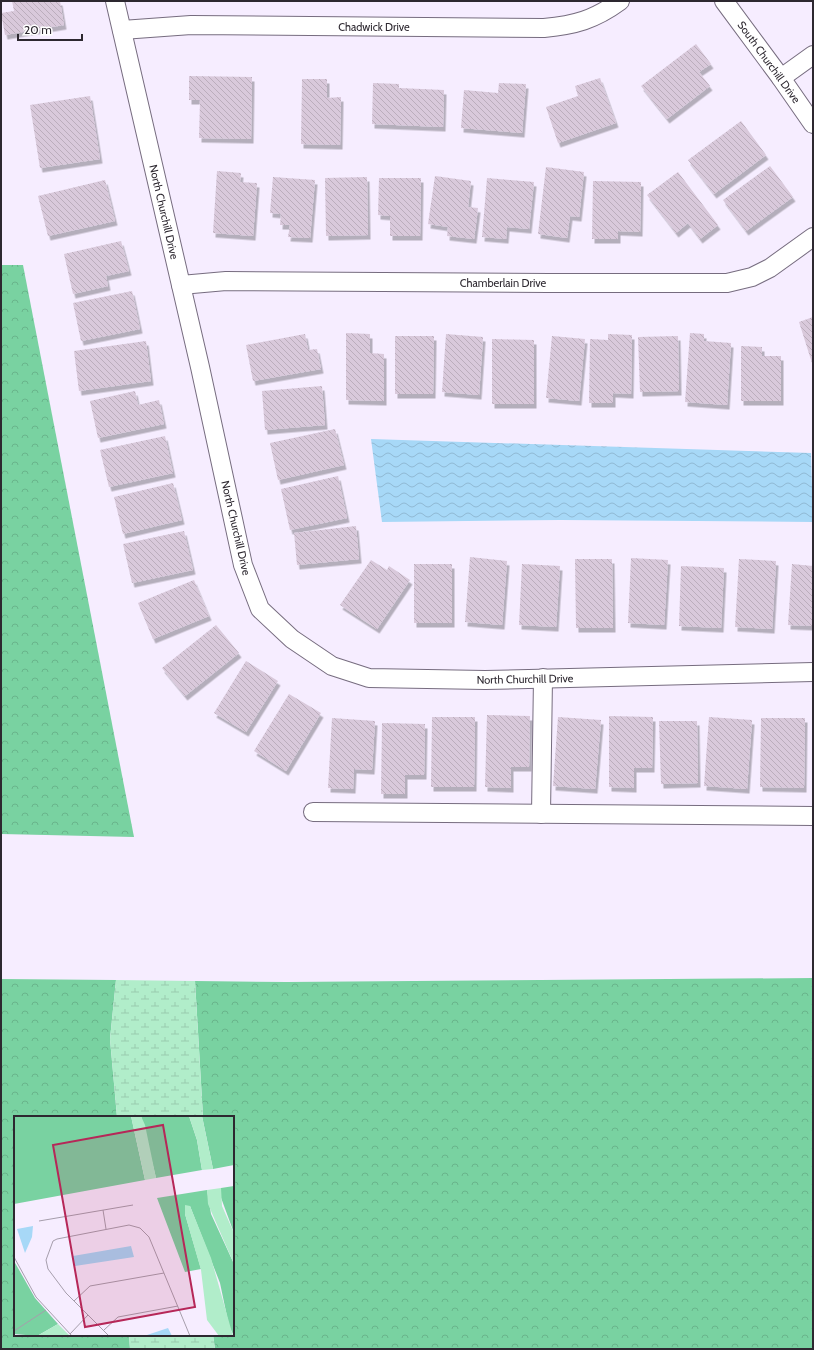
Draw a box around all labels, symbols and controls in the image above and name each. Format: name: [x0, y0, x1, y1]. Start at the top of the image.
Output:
scale bar: [18, 16, 82, 42]
street label: South Churchill Drive: [735, 18, 804, 106]
street label: Chadwick Drive: [338, 20, 410, 34]
text: 20 m: [24, 22, 52, 37]
street label: North Churchill Drive: [146, 163, 182, 261]
street label: Chamberlain Drive: [460, 276, 547, 290]
street label: North Churchill Drive: [218, 479, 254, 577]
street label: North Churchill Drive: [477, 671, 574, 687]
inset map: [14, 1116, 234, 1336]

